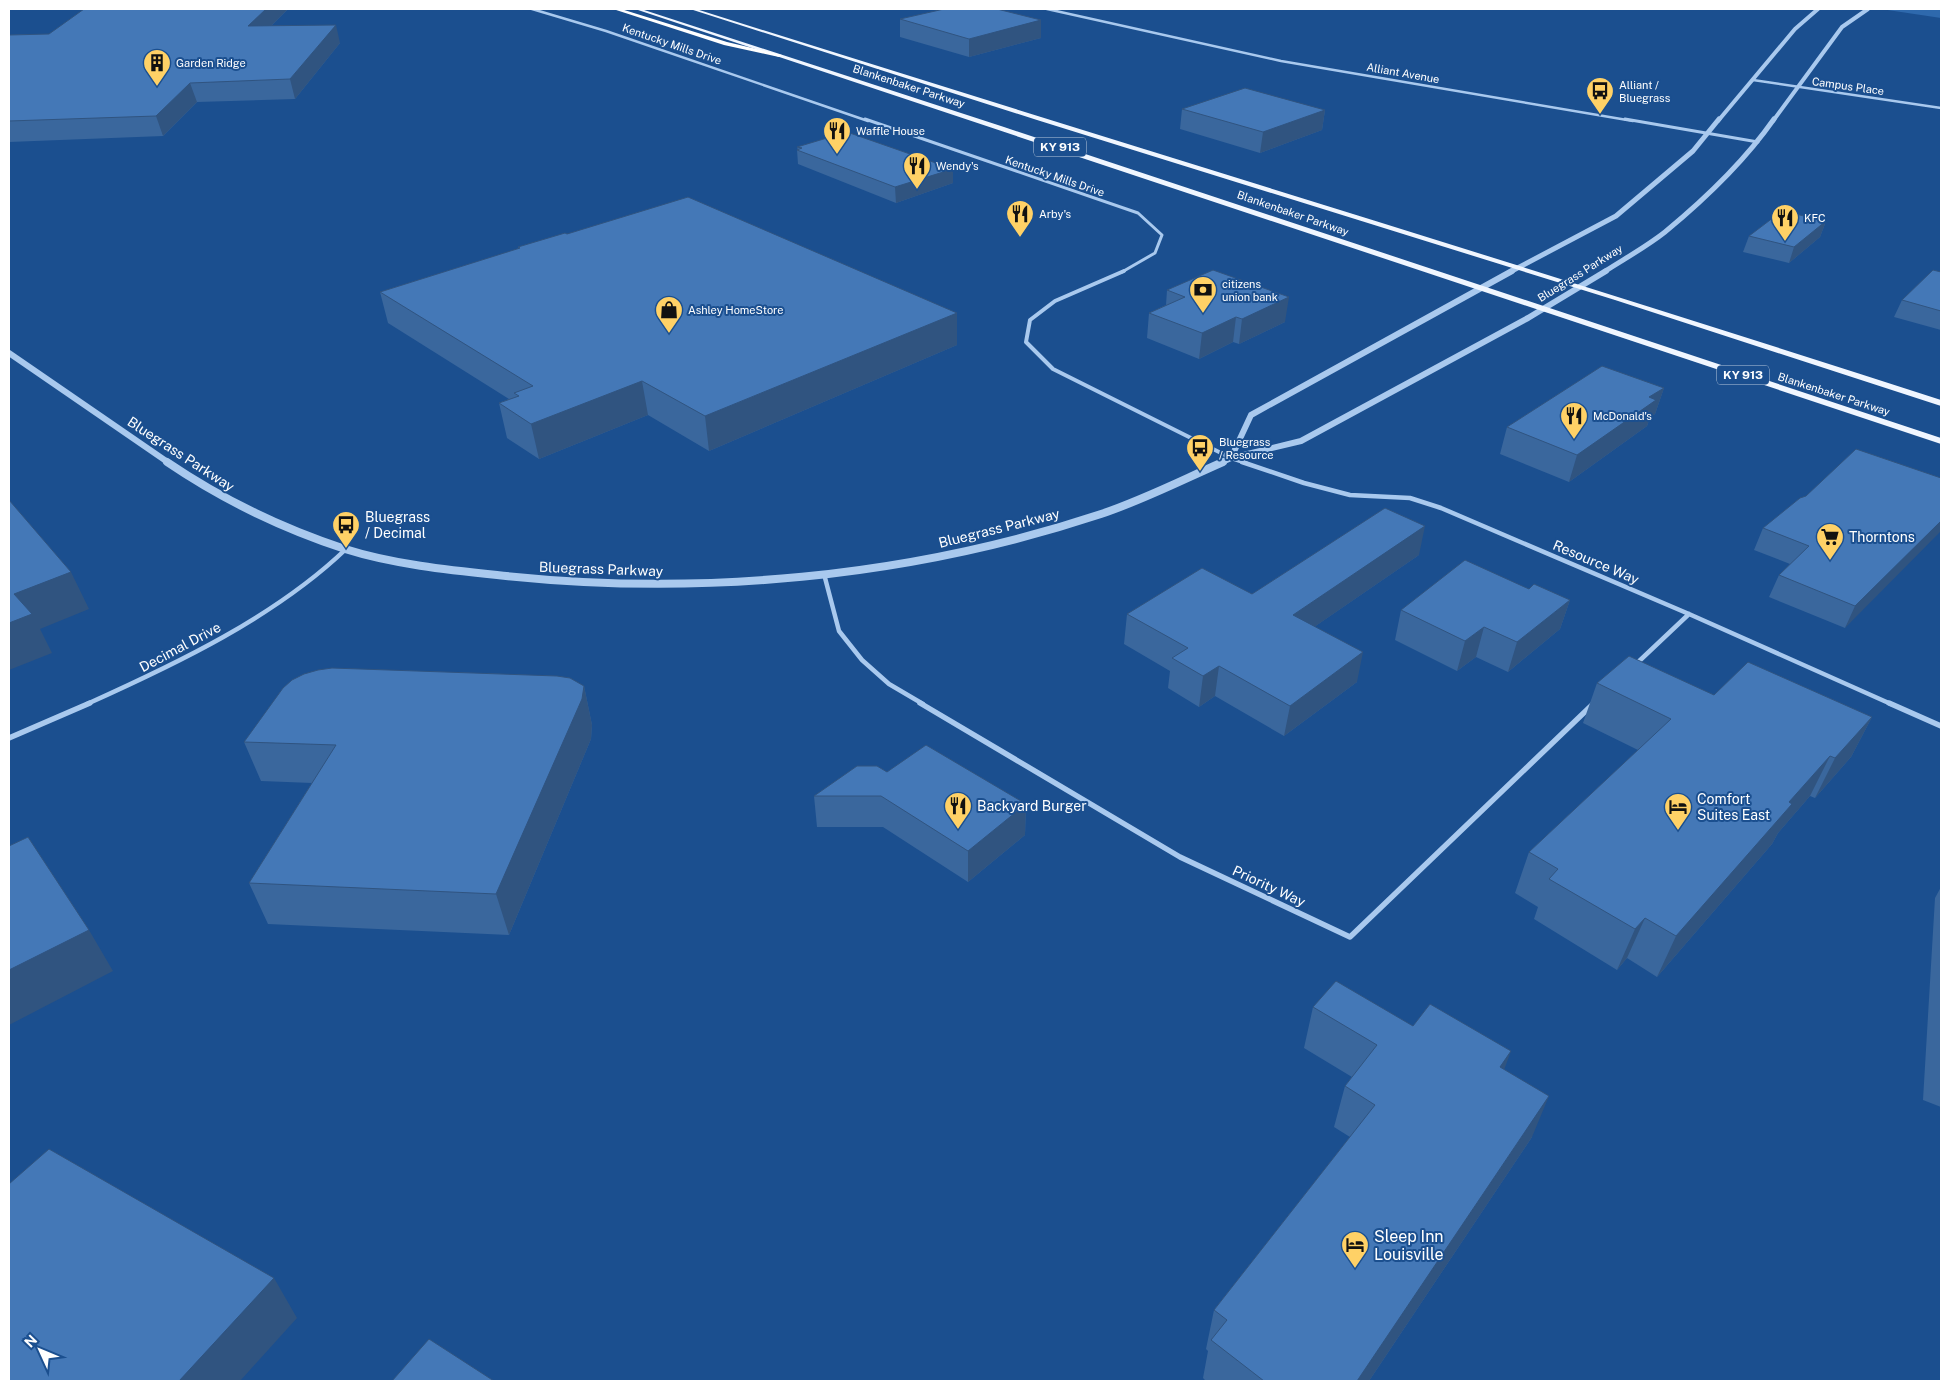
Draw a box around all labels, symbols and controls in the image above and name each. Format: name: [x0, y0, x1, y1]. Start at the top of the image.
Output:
street label: Kentucky Mills Drive: [621, 21, 723, 67]
building icon: Garden Ridge: [142, 48, 172, 87]
place label: Garden Ridge: [176, 57, 246, 69]
street label: Alliant Avenue: [1366, 61, 1440, 85]
street label: Blankenbaker Parkway: [851, 62, 967, 110]
street label: Campus Place: [1811, 75, 1885, 97]
bus stop icon: Alliant / Bluegrass: [1585, 76, 1615, 115]
place label: Alliant / Bluegrass: [1619, 79, 1671, 104]
restaurant icon: Waffle House: [822, 116, 852, 155]
place label: Waffle House: [856, 125, 925, 137]
road number: KY 913: [1034, 138, 1086, 156]
restaurant icon: Wendy's: [902, 151, 932, 190]
street label: Kentucky Mills Drive: [1004, 153, 1106, 199]
place label: Wendy's: [936, 160, 979, 172]
street label: Blankenbaker Parkway: [1236, 188, 1350, 238]
restaurant icon: Arby's: [1005, 199, 1035, 238]
restaurant icon: KFC: [1770, 203, 1800, 242]
place label: Arby's: [1039, 208, 1071, 220]
place label: KFC: [1804, 212, 1826, 224]
street label: Bluegrass Parkway: [1535, 242, 1625, 304]
bank icon: citizens union bank: [1188, 275, 1218, 314]
place label: citizens union bank: [1222, 278, 1278, 303]
shop icon: Ashley HomeStore: [654, 295, 684, 334]
place label: Ashley HomeStore: [688, 304, 784, 316]
road number: KY 913: [1717, 366, 1769, 384]
street label: Blankenbaker Parkway: [1776, 370, 1892, 418]
restaurant icon: McDonald's: [1559, 401, 1589, 440]
place label: McDonald's: [1593, 410, 1652, 422]
street label: Bluegrass Parkway: [125, 413, 238, 495]
bus stop icon: Bluegrass / Resource: [1185, 433, 1215, 472]
place label: Bluegrass / Resource: [1219, 436, 1274, 461]
street label: Bluegrass Parkway: [937, 505, 1062, 551]
place label: Bluegrass / Decimal: [365, 509, 430, 541]
bus stop icon: Bluegrass / Decimal: [331, 510, 361, 549]
supermarket icon: Thorntons: [1815, 522, 1845, 561]
place label: Thorntons: [1849, 529, 1915, 545]
street label: Resource Way: [1551, 537, 1642, 588]
street label: Bluegrass Parkway: [539, 559, 664, 579]
street label: Decimal Drive: [137, 619, 223, 675]
restaurant icon: Backyard Burger: [943, 791, 973, 830]
place label: Comfort Suites East: [1697, 791, 1770, 823]
hotel icon: Comfort Suites East: [1663, 792, 1693, 831]
place label: Backyard Burger: [977, 798, 1087, 814]
street label: Priority Way: [1230, 862, 1308, 910]
place label: Sleep Inn Louisville: [1374, 1227, 1444, 1264]
hotel icon: Sleep Inn Louisville: [1340, 1230, 1370, 1269]
north arrow: [15, 1325, 65, 1375]
text: N: [21, 1331, 40, 1350]

